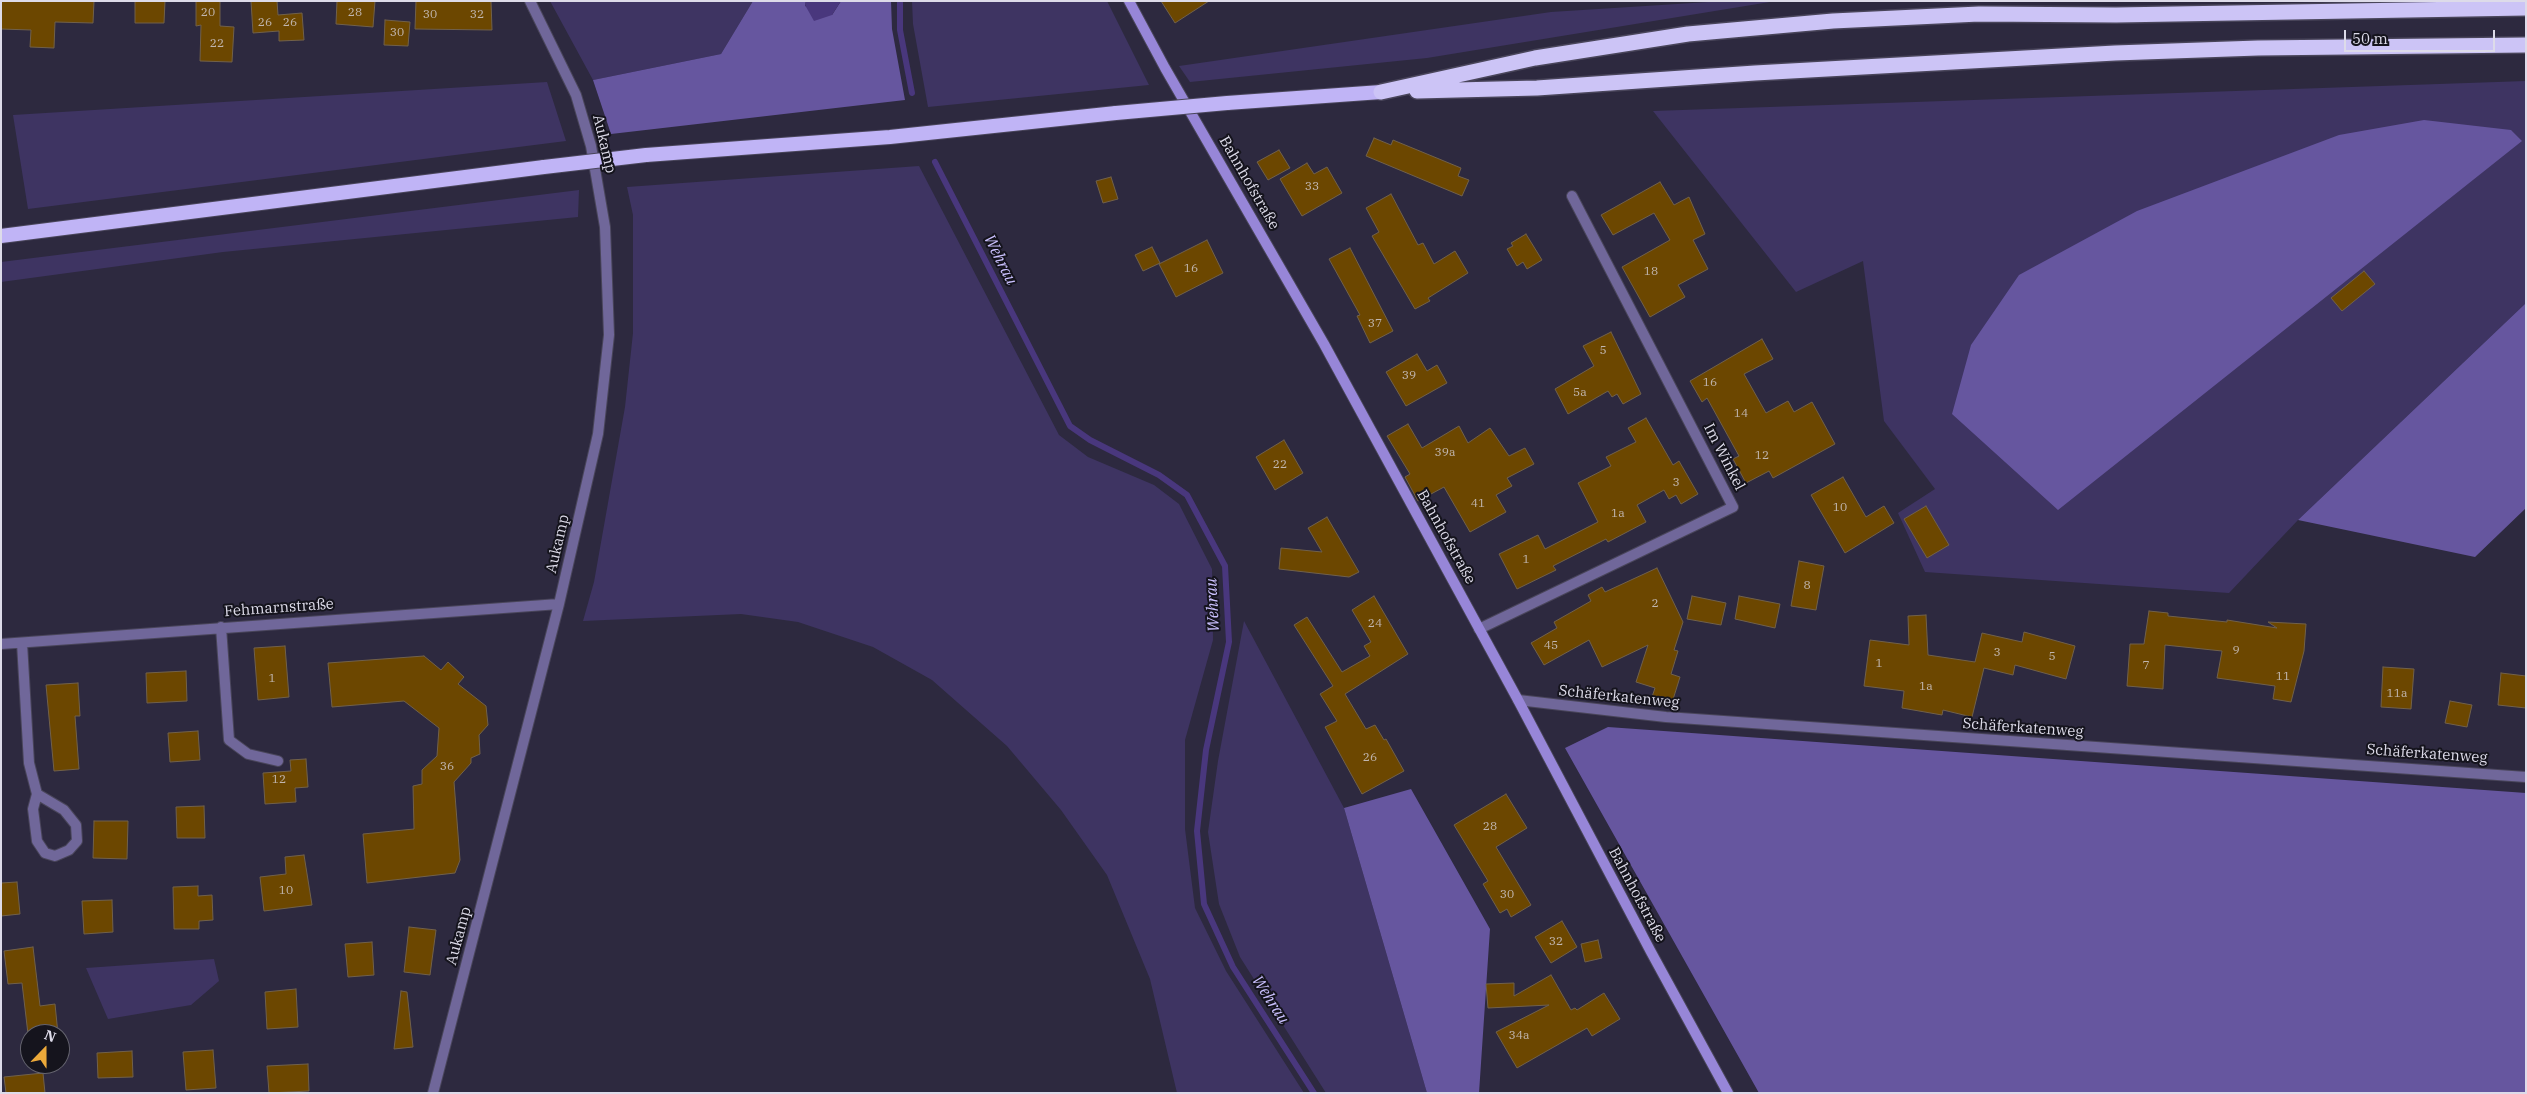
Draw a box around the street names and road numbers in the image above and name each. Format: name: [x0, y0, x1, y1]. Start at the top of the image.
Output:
street label: Aukamp: [589, 113, 619, 175]
street label: Bahnhofstraße: [1215, 133, 1283, 233]
street label: Im Winkel: [1699, 421, 1749, 493]
street label: Bahnhofstraße: [1413, 487, 1479, 587]
street label: Aukamp: [543, 513, 573, 575]
street label: Fehmarnstraße: [224, 595, 334, 621]
street label: Schäferkatenweg: [1558, 682, 1680, 712]
street label: Schäferkatenweg: [1962, 715, 2084, 741]
street label: Schäferkatenweg: [2366, 741, 2488, 767]
street label: Bahnhofstraße: [1604, 844, 1670, 946]
street label: Aukamp: [443, 905, 475, 967]

